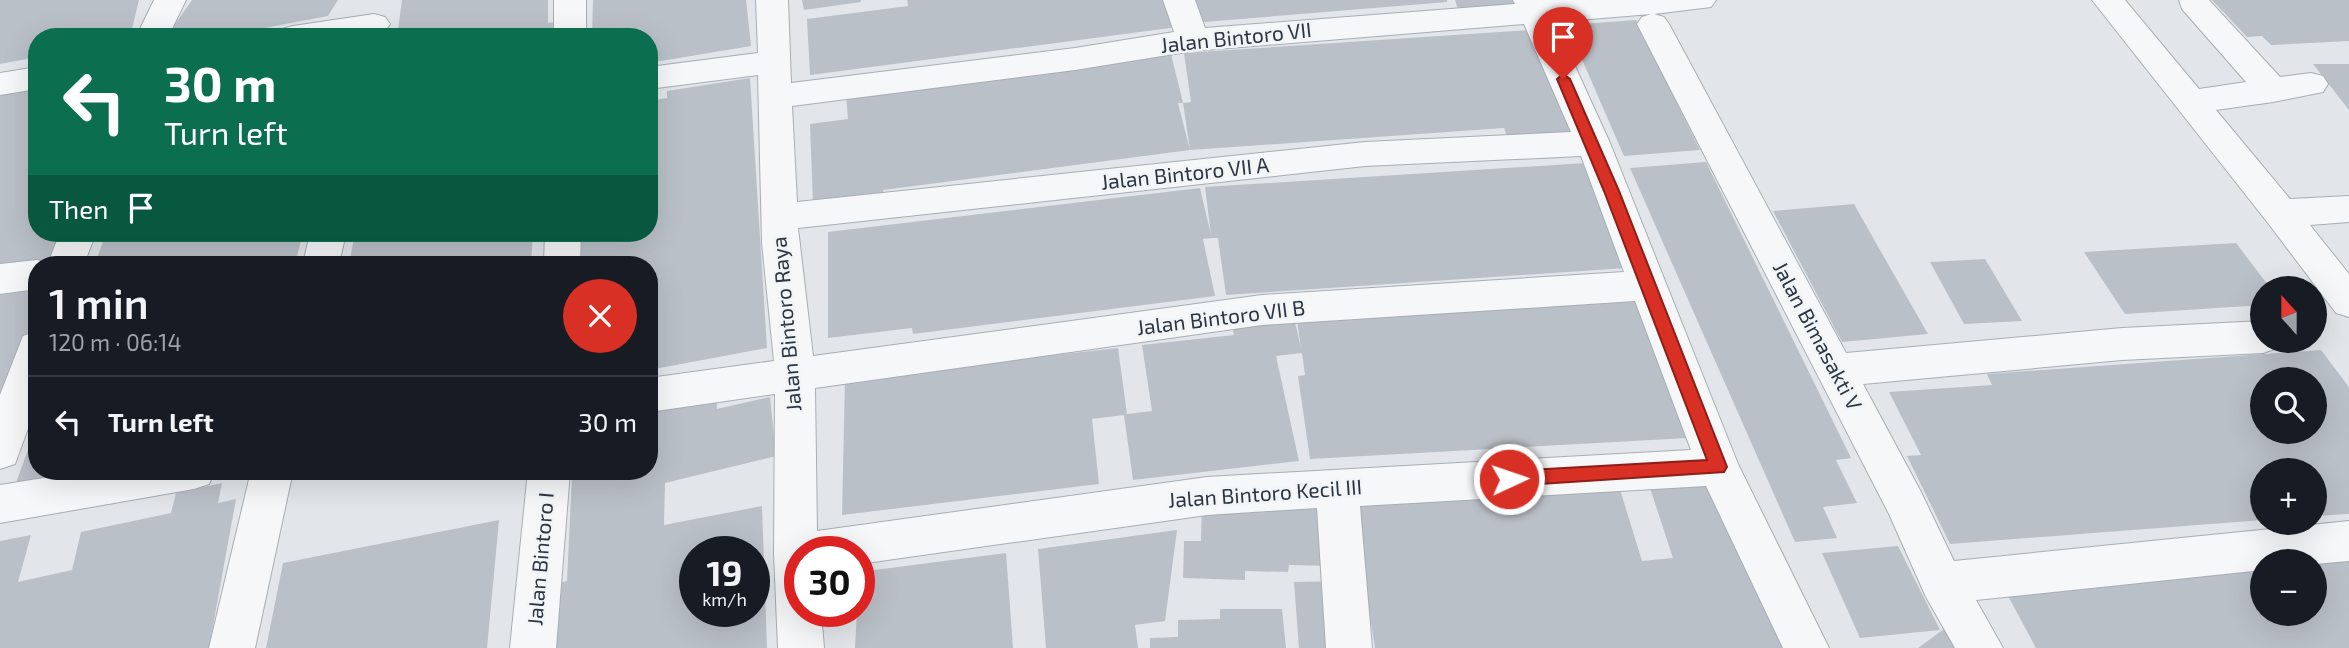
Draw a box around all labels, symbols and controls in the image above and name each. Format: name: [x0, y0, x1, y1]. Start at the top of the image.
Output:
pin: [1533, 7, 1593, 79]
street label: Jalan Bintoro VII: [1159, 16, 1313, 57]
icon: arrive: [1544, 18, 1582, 56]
text: 30 m: [164, 53, 276, 112]
icon: left: [49, 56, 140, 147]
text: Turn left: [164, 113, 288, 151]
street label: Jalan Bintoro VII A: [1100, 151, 1270, 194]
icon: arrive: [122, 189, 160, 227]
text: Then: [49, 193, 108, 224]
street label: Jalan Bintoro Raya: [765, 236, 806, 413]
street label: Jalan Bimasakti V: [1769, 257, 1868, 414]
north arrow: [2250, 276, 2328, 354]
map controls: [2250, 276, 2327, 626]
text: 1 min: [49, 277, 149, 327]
button: close: [563, 279, 637, 353]
street label: Jalan Bintoro VII B: [1135, 294, 1306, 339]
text: 120 m · 06:14: [49, 328, 182, 356]
button: search: [2250, 367, 2327, 444]
icon: left: [49, 403, 87, 441]
text: Turn left: [108, 406, 214, 437]
text: 30 m: [578, 406, 637, 437]
position arrow: [1472, 442, 1546, 516]
button: +: [2250, 458, 2327, 535]
street label: Jalan Bintoro Kecil III: [1167, 473, 1363, 512]
street label: Jalan Bintoro I: [521, 491, 558, 627]
speed limit sign: 30: [784, 536, 875, 627]
button: −: [2250, 549, 2327, 626]
text: 19: [707, 551, 742, 593]
text: km/h: [702, 588, 747, 610]

